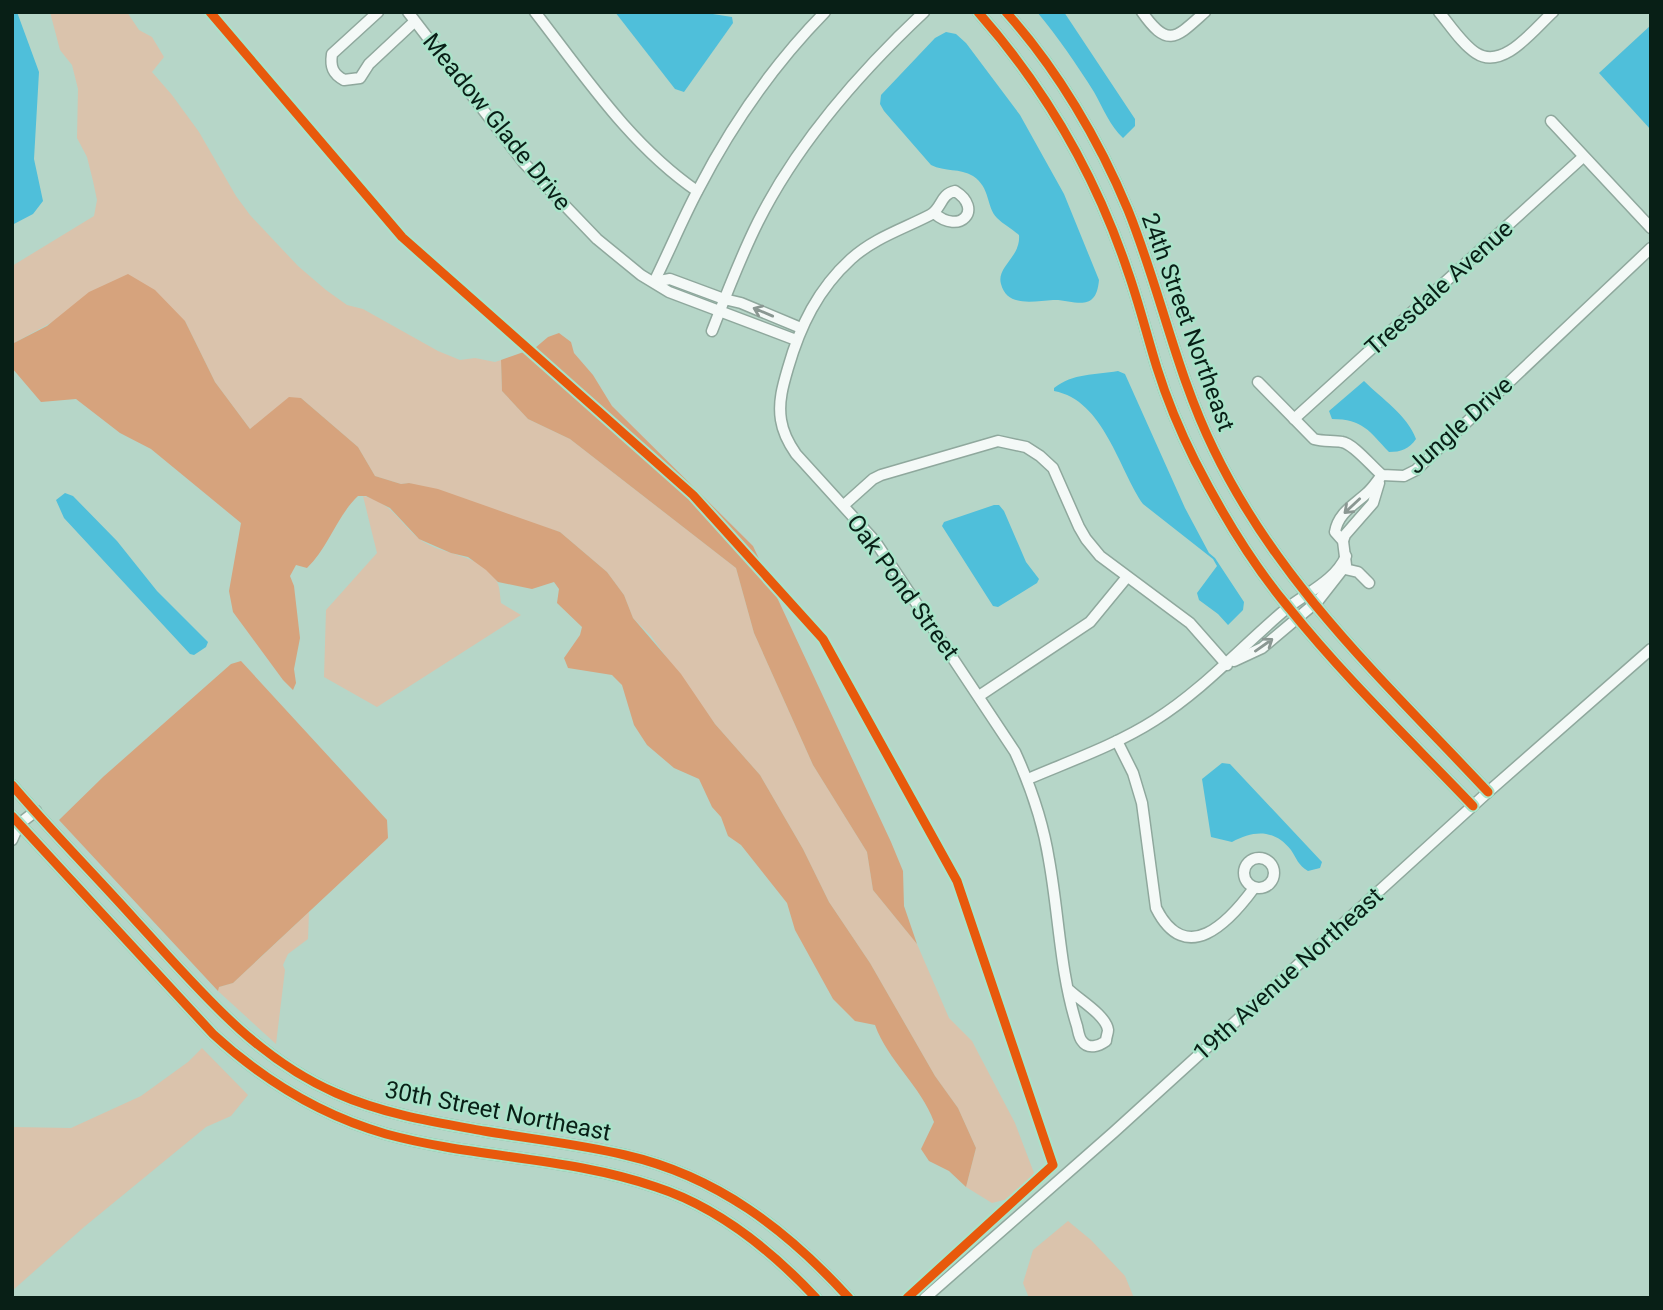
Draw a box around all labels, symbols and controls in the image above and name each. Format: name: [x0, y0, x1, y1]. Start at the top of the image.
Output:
street label: Meadow Glade Drive: [417, 28, 577, 216]
street label: 24th Street Northeast: [1136, 209, 1241, 435]
street label: Treesdale Avenue: [1359, 214, 1519, 362]
one-way arrow: [753, 305, 774, 318]
street label: Jungle Drive: [1402, 371, 1518, 479]
one-way arrow: [1343, 498, 1361, 514]
street label: Oak Pond Street: [841, 509, 965, 665]
one-way arrow: [1254, 638, 1273, 652]
street label: 19th Avenue Northeast: [1188, 882, 1389, 1066]
street label: 30th Street Northeast: [382, 1075, 614, 1147]

